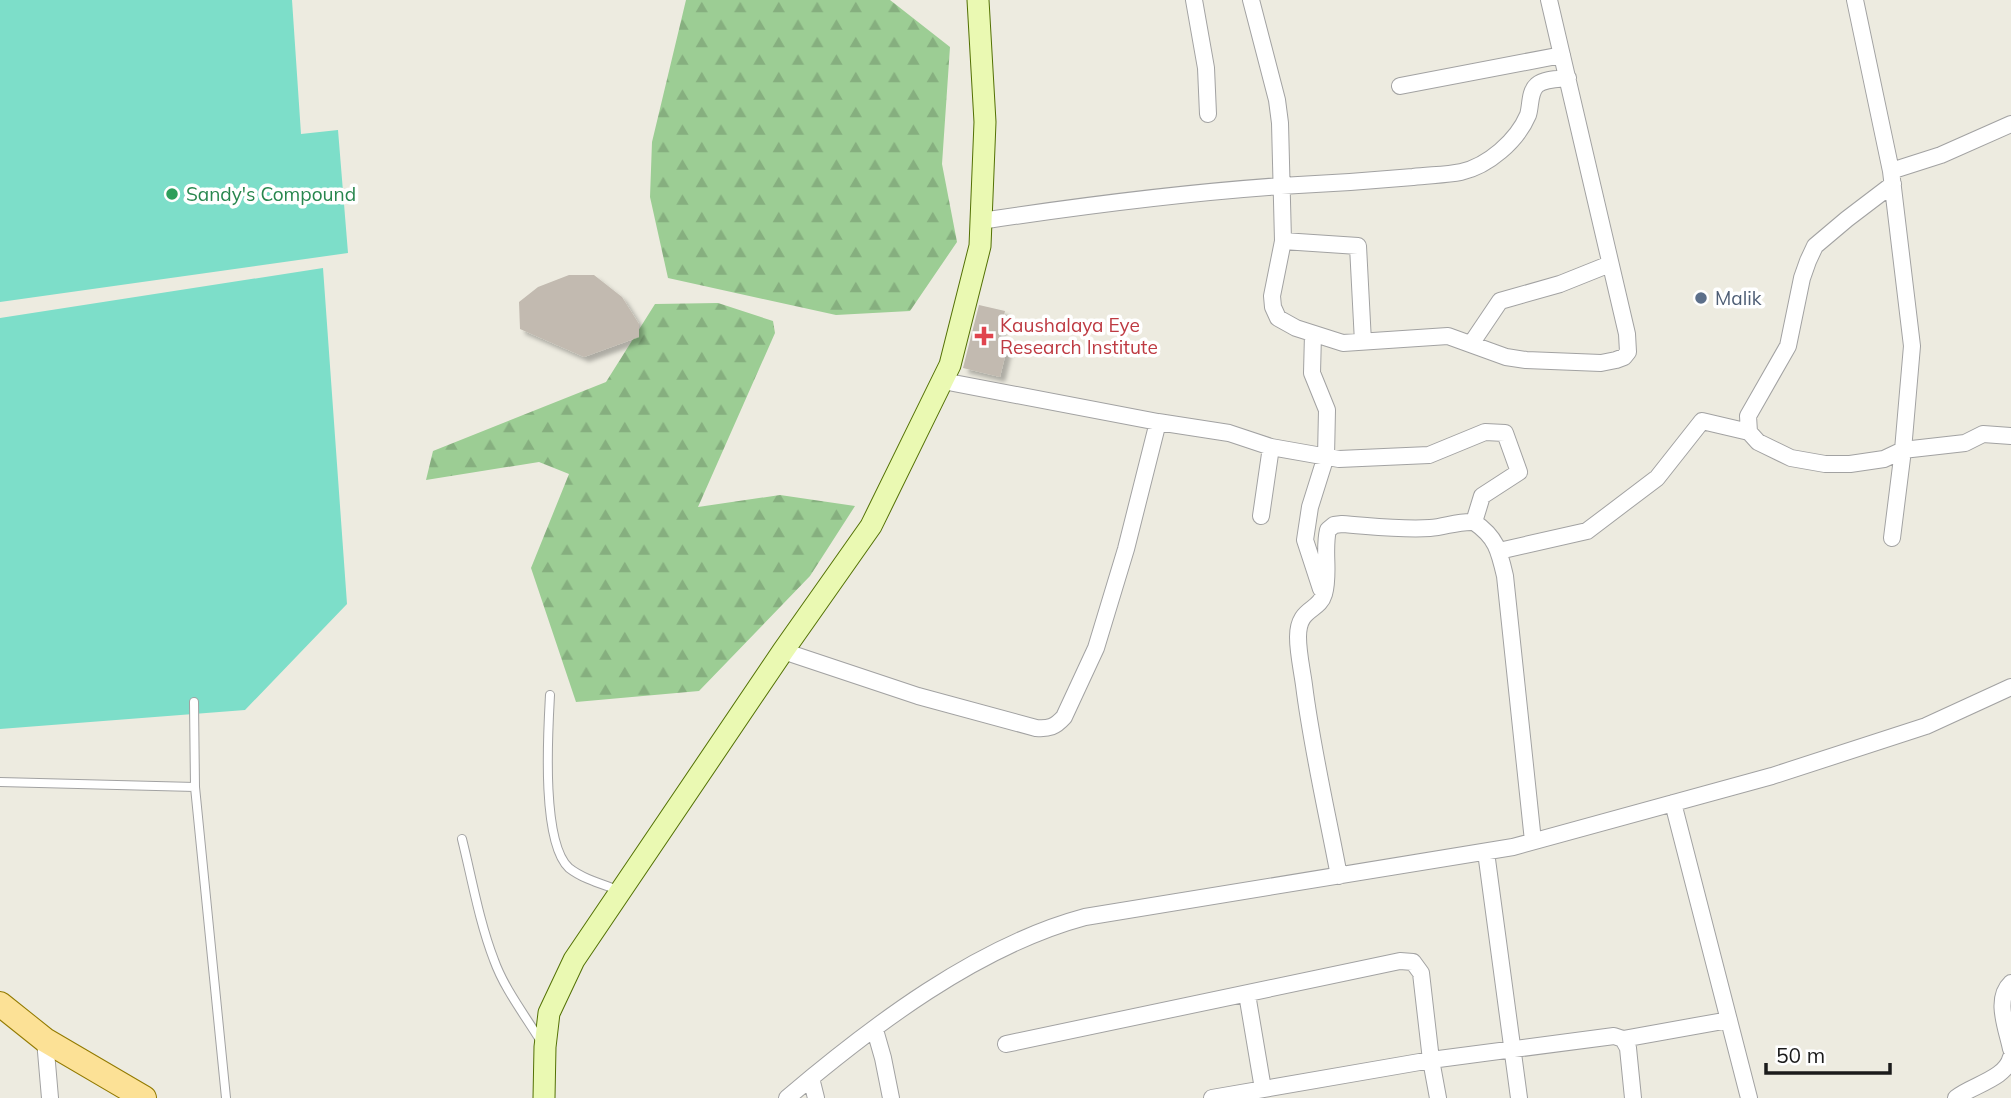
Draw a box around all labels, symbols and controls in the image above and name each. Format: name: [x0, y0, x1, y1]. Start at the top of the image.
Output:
place label: Sandy's Compound: [186, 182, 356, 206]
marker: Sandy's Compound: [164, 186, 180, 202]
place label: Malik: [1715, 286, 1762, 310]
marker: Malik: [1693, 290, 1709, 306]
place label: Kaushalaya Eye Research Institute: [1000, 313, 1158, 359]
marker: Kaushalaya Eye Research Institute: [974, 326, 994, 346]
scale bar: [1766, 1032, 1890, 1076]
text: 50 m: [1776, 1042, 1825, 1068]

